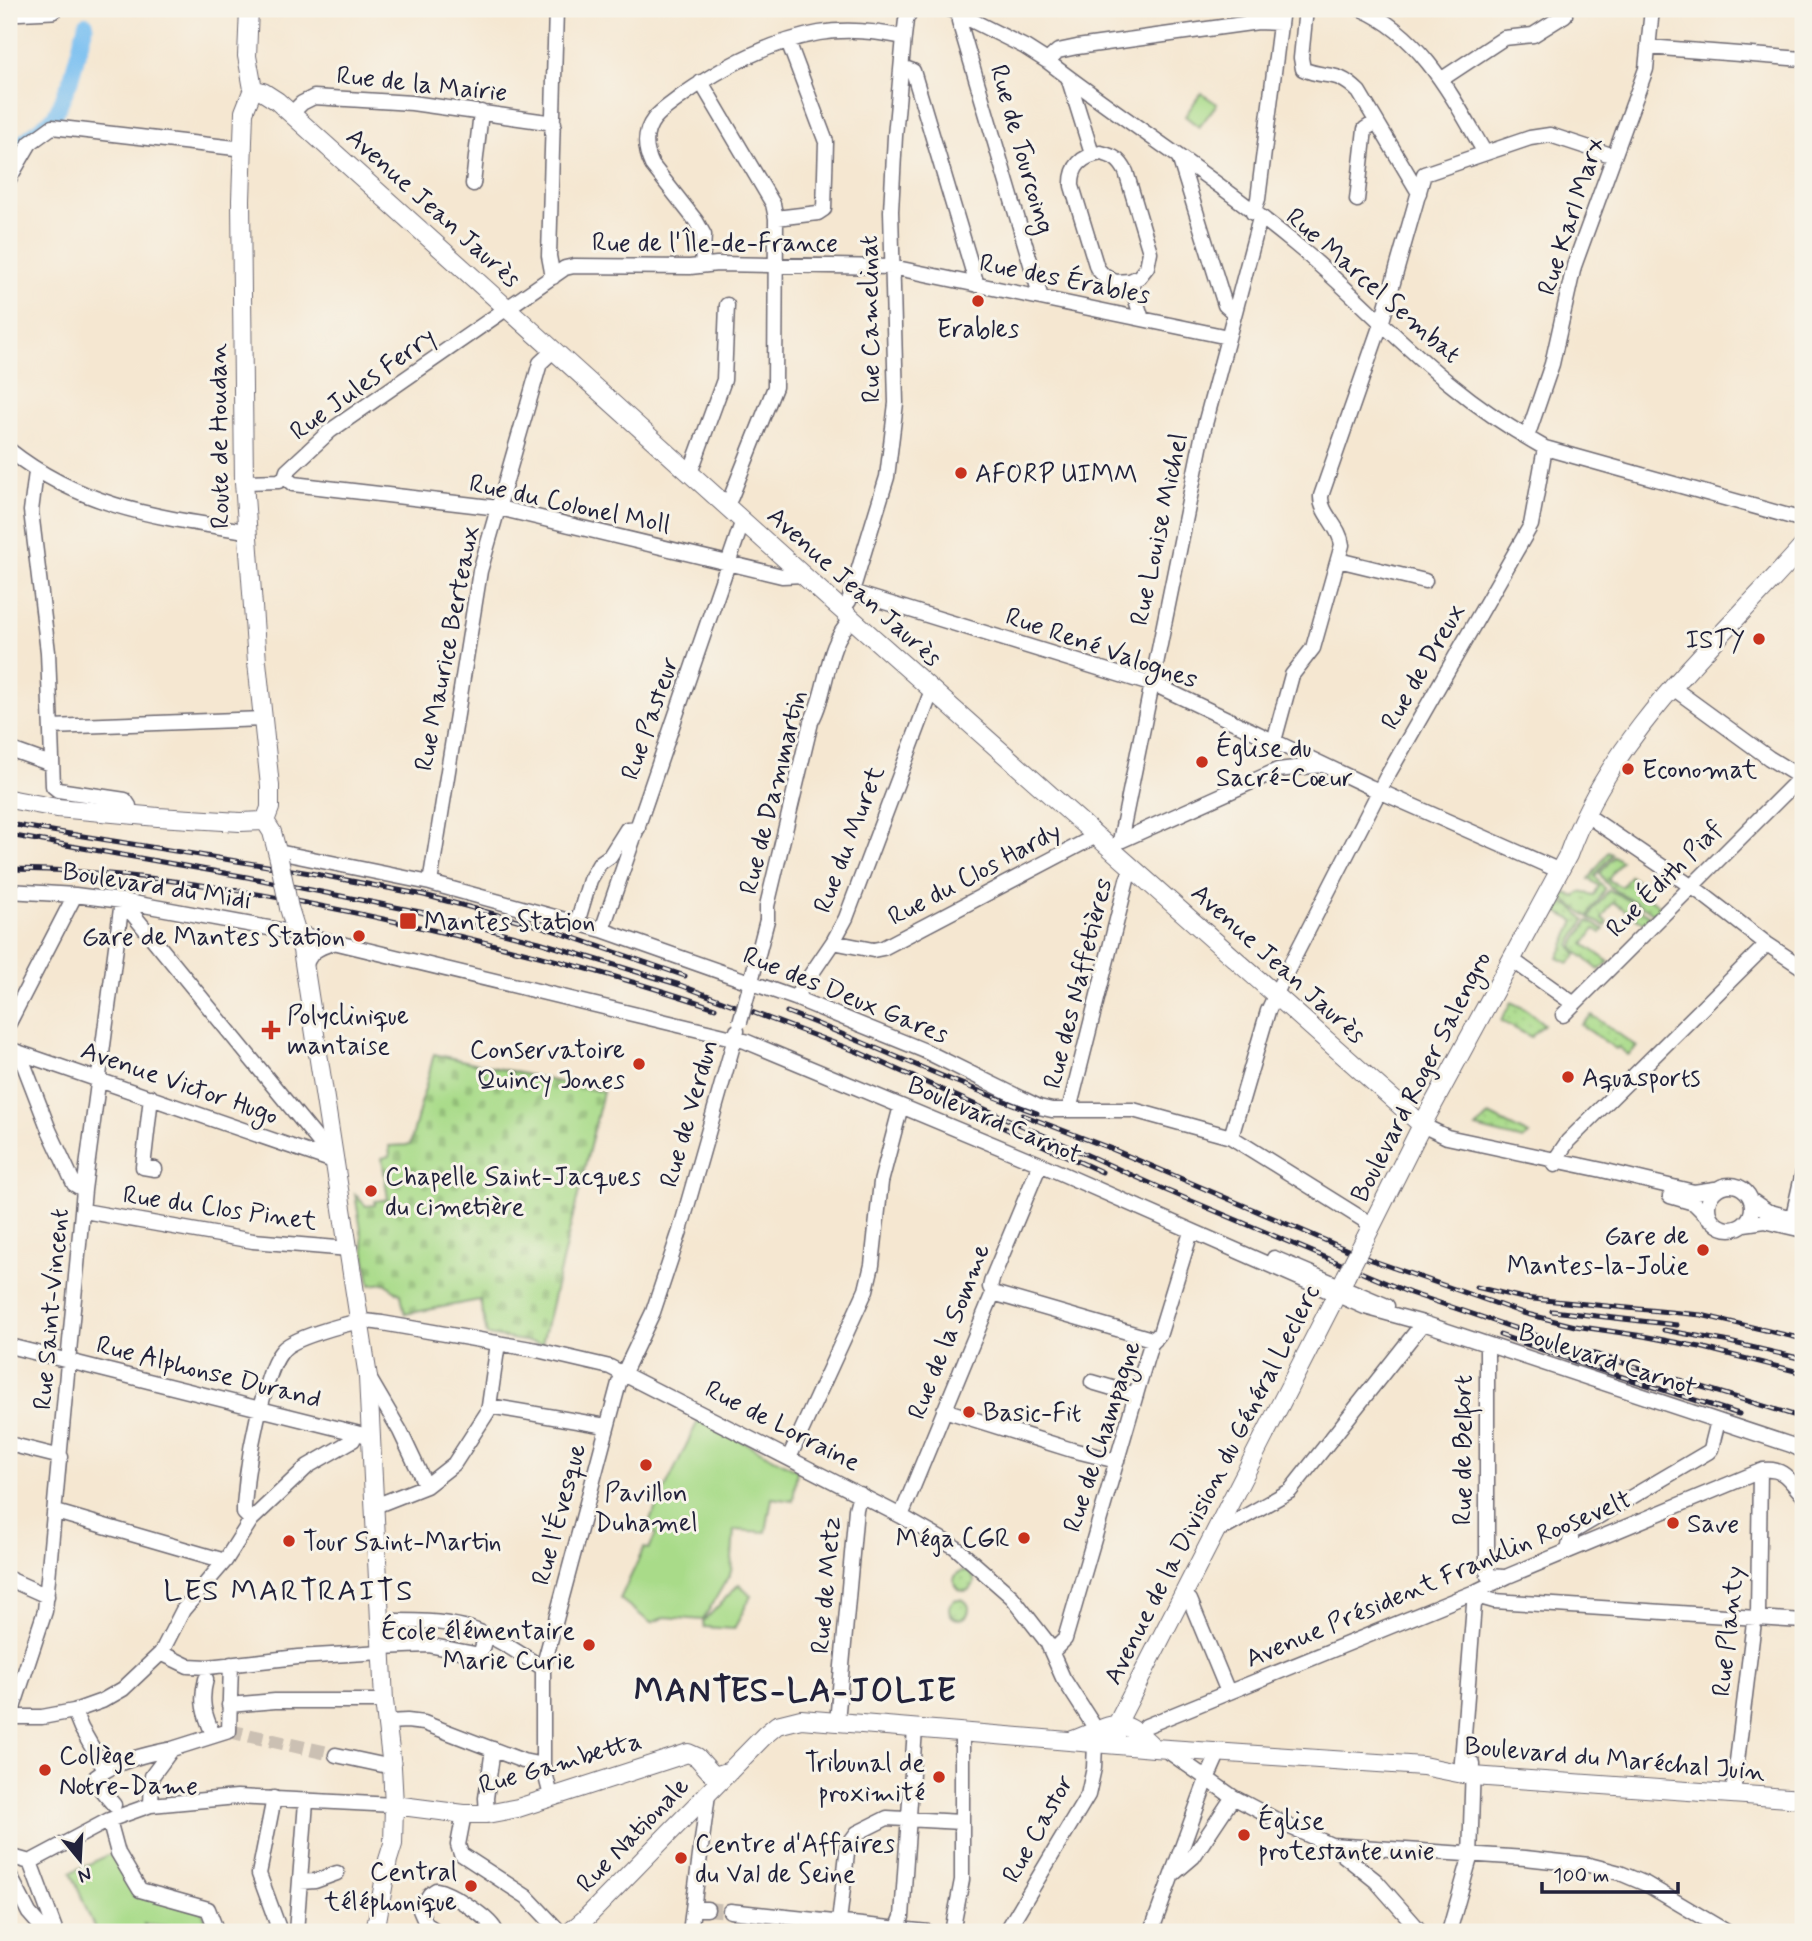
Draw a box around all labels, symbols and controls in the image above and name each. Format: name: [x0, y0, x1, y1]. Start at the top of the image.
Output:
street label: Rue de la Mairie: [335, 59, 509, 111]
street label: Rue de Tourcoing: [979, 61, 1062, 239]
street label: Avenue Jean Jaurès: [338, 121, 527, 296]
street label: Rue Karl Marx: [1530, 133, 1613, 300]
street label: Rue Marcel Sembat: [1278, 201, 1467, 372]
street label: Rue de l'Île-de-France: [592, 227, 838, 261]
street label: Rue Camelinat: [853, 235, 889, 403]
street label: Rue des Érables: [976, 245, 1153, 313]
marker: Erables: [970, 293, 986, 309]
place label: Erables: [937, 313, 1019, 347]
street label: Rue Jules Ferry: [284, 320, 443, 449]
street label: Route de Houdan: [201, 343, 239, 529]
street label: Rue Louise Michel: [1123, 430, 1197, 629]
place label: AFORP UIMM: [975, 458, 1138, 492]
marker: AFORP UIMM: [953, 465, 969, 481]
street label: Rue du Colonel Moll: [466, 467, 673, 543]
street label: Avenue Jean Jaurès: [759, 500, 948, 675]
street label: Rue Maurice Berteaux: [408, 523, 488, 774]
street label: Rue de Dreux: [1374, 597, 1474, 737]
street label: Rue René Valognes: [1000, 600, 1202, 700]
place label: ISTY: [1685, 624, 1745, 658]
marker: ISTY: [1751, 631, 1767, 647]
street label: Rue Pasteur: [614, 652, 688, 785]
street label: Rue de Dammartin: [732, 687, 816, 898]
place label: Église du Sacré-Cœur: [1216, 730, 1353, 796]
marker: Église du Sacré-Cœur: [1194, 754, 1210, 770]
place label: Economat: [1642, 754, 1757, 788]
street label: Rue du Muret: [806, 761, 893, 918]
marker: Economat: [1620, 761, 1636, 777]
street label: Rue Édith Piaf: [1598, 812, 1731, 945]
street label: Rue du Clos Hardy: [883, 815, 1067, 935]
street label: Boulevard du Midi: [60, 855, 253, 919]
street label: Rue des Naffetières: [1036, 875, 1122, 1092]
street label: Avenue Jean Jaurès: [1183, 877, 1372, 1052]
place label: Mantes Station: [424, 906, 595, 940]
marker: Mantes Station: [398, 911, 418, 931]
place label: Gare de Mantes Station: [82, 921, 345, 955]
marker: Gare de Mantes Station: [351, 928, 367, 944]
street label: Rue des Deux Gares: [738, 939, 953, 1053]
street label: Boulevard Roger Salengro: [1344, 946, 1502, 1209]
place label: Polyclinique mantaise: [287, 1000, 409, 1064]
marker: Polyclinique mantaise: [261, 1020, 281, 1040]
street label: Avenue Victor Hugo: [75, 1034, 283, 1136]
place label: Conservatoire Quincy Jones: [470, 1034, 625, 1098]
street label: Rue de Verdun: [653, 1036, 727, 1191]
marker: Conservatoire Quincy Jones: [631, 1056, 647, 1072]
place label: Aquasports: [1582, 1062, 1700, 1096]
street label: Boulevard Carnot: [902, 1069, 1086, 1173]
marker: Aquasports: [1560, 1069, 1576, 1085]
place label: Chapelle Saint-Jacques du cimetière: [385, 1161, 641, 1225]
street label: Rue du Clos Pinet: [121, 1179, 319, 1239]
marker: Chapelle Saint-Jacques du cimetière: [363, 1183, 379, 1199]
street label: Rue Saint-Vincent: [26, 1207, 78, 1411]
place label: Gare de Mantes-la-Jolie: [1507, 1220, 1689, 1284]
street label: Rue de la Somme: [901, 1239, 999, 1425]
marker: Gare de Mantes-la-Jolie: [1695, 1242, 1711, 1258]
street label: Avenue de la Division du Général Leclerc: [1097, 1279, 1329, 1691]
street label: Boulevard Carnot: [1514, 1316, 1701, 1406]
street label: Rue Alphonse Durand: [93, 1329, 324, 1417]
street label: Rue de Champagne: [1056, 1336, 1152, 1537]
street label: Rue de Lorraine: [699, 1373, 866, 1481]
street label: Rue de Belfort: [1447, 1375, 1483, 1525]
place label: Basic-Fit: [983, 1397, 1082, 1431]
marker: Basic-Fit: [961, 1404, 977, 1420]
street label: Rue l'Évesque: [523, 1439, 595, 1589]
marker: Pavillon Duhamel: [638, 1457, 654, 1473]
place label: Pavillon Duhamel: [594, 1477, 698, 1541]
street label: Avenue Président Franklin Roosevelt: [1241, 1483, 1637, 1677]
place label: Save: [1687, 1508, 1739, 1542]
street label: Rue de Metz: [804, 1515, 850, 1655]
marker: Save: [1665, 1515, 1681, 1531]
place label: Méga CGR: [896, 1523, 1010, 1557]
place label: Tour Saint-Martin: [303, 1526, 502, 1560]
marker: Méga CGR: [1016, 1530, 1032, 1546]
marker: Tour Saint-Martin: [281, 1533, 297, 1549]
street label: Rue Planty: [1705, 1564, 1753, 1698]
district label: LES MARTRAITS: [163, 1572, 415, 1611]
place label: École élémentaire Marie Curie: [381, 1613, 575, 1679]
marker: École élémentaire Marie Curie: [581, 1637, 597, 1653]
district label: MANTES-LA-JOLIE: [634, 1670, 958, 1714]
street label: Rue Gambetta: [475, 1724, 646, 1803]
street label: Boulevard du Maréchal Juin: [1463, 1730, 1767, 1790]
place label: Collège Notre-Dame: [59, 1740, 198, 1804]
place label: Tribunal de proximité: [805, 1747, 925, 1811]
marker: Collège Notre-Dame: [37, 1762, 53, 1778]
marker: Tribunal de proximité: [931, 1769, 947, 1785]
street label: Rue Castor: [995, 1769, 1082, 1889]
street label: Rue Nationale: [569, 1770, 697, 1901]
place label: Église protestante unie: [1258, 1803, 1435, 1869]
north arrow: [46, 1826, 116, 1896]
marker: Église protestante unie: [1236, 1827, 1252, 1843]
place label: Centre d'Affaires du Val de Seine: [695, 1828, 895, 1892]
marker: Centre d'Affaires du Val de Seine: [673, 1850, 689, 1866]
scale bar: [1542, 1850, 1679, 1894]
place label: Central téléphonique: [323, 1856, 457, 1920]
text: N: [75, 1861, 95, 1889]
text: 100 m: [1553, 1862, 1609, 1890]
marker: Central téléphonique: [463, 1878, 479, 1894]

